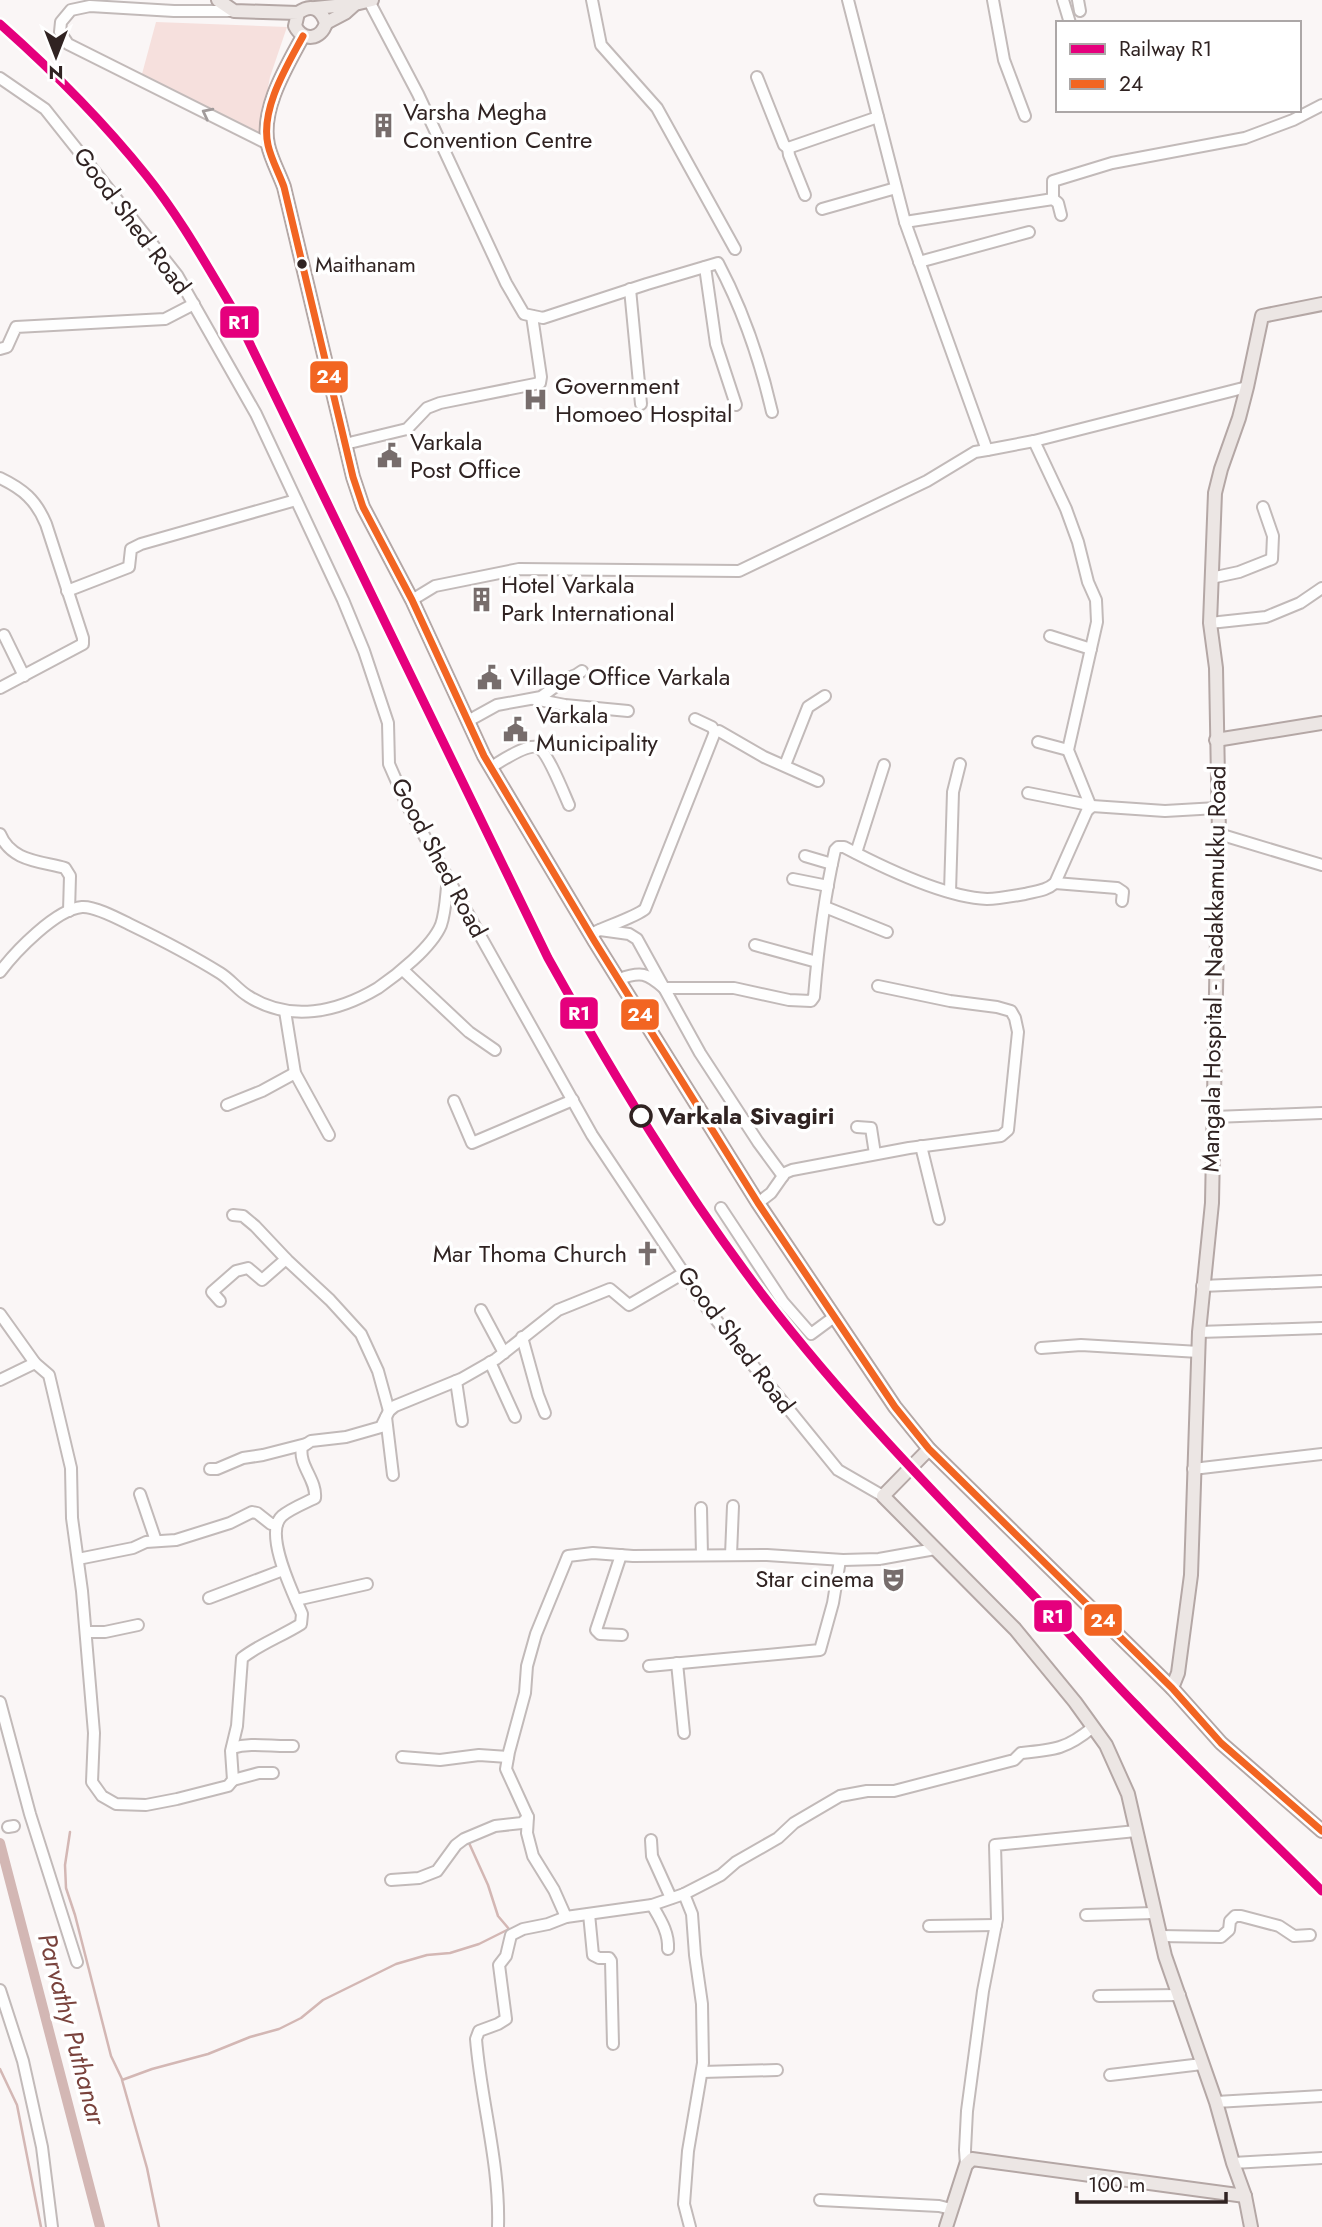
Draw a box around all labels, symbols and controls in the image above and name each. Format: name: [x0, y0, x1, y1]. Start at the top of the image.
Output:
north arrow: [21, 21, 91, 91]
legend: [1056, 21, 1301, 112]
text: Railway R1: [1119, 34, 1212, 64]
text: N: [48, 59, 64, 86]
text: 24: [1119, 69, 1143, 99]
place label: Varsha Megha Convention Centre: [403, 94, 592, 157]
one-way arrow: [202, 108, 214, 122]
building icon: Varsha Megha Convention Centre: [369, 112, 397, 140]
street label: Good Shed Road: [65, 140, 199, 302]
place label: Maithanam: [315, 248, 416, 280]
marker: Maithanam: [295, 257, 309, 271]
line badge: R1: [219, 305, 260, 339]
text: R1: [228, 309, 250, 336]
line badge: 24: [309, 360, 349, 394]
text: 24: [316, 363, 342, 390]
place label: Government Homoeo Hospital: [555, 368, 732, 431]
hospital icon: Government Homoeo Hospital: [521, 386, 549, 414]
place label: Varkala Post Office: [410, 424, 521, 487]
public building icon: Varkala Post Office: [376, 442, 404, 470]
place label: Hotel Varkala Park International: [501, 567, 675, 630]
building icon: Hotel Varkala Park International: [467, 585, 495, 613]
place label: Village Office Varkala: [510, 659, 730, 694]
public building icon: Village Office Varkala: [476, 663, 504, 691]
place label: Varkala Municipality: [536, 697, 658, 760]
public building icon: Varkala Municipality: [502, 715, 530, 743]
street label: Mangala Hospital - Nadakkamukku Road: [1192, 765, 1235, 1173]
street label: Good Shed Road: [383, 772, 496, 944]
line badge: R1: [559, 996, 599, 1030]
line badge: 24: [620, 998, 660, 1031]
text: R1: [568, 1000, 590, 1027]
text: 24: [627, 1001, 653, 1028]
place label: Varkala Sivagiri: [657, 1098, 834, 1133]
marker: Varkala Sivagiri: [630, 1105, 652, 1127]
place label: Mar Thoma Church: [433, 1236, 627, 1271]
church icon: Mar Thoma Church: [633, 1240, 661, 1268]
street label: Good Shed Road: [669, 1259, 803, 1421]
place label: Star cinema: [755, 1561, 874, 1596]
theatre icon: Star cinema: [880, 1565, 908, 1593]
line badge: R1: [1033, 1599, 1073, 1633]
text: R1: [1042, 1603, 1064, 1630]
line badge: 24: [1083, 1603, 1123, 1637]
text: 24: [1090, 1607, 1116, 1634]
water label: Parvathy Puthanar: [28, 1929, 116, 2130]
scale bar: [1077, 2160, 1226, 2204]
text: 100 m: [1088, 2170, 1145, 2200]

